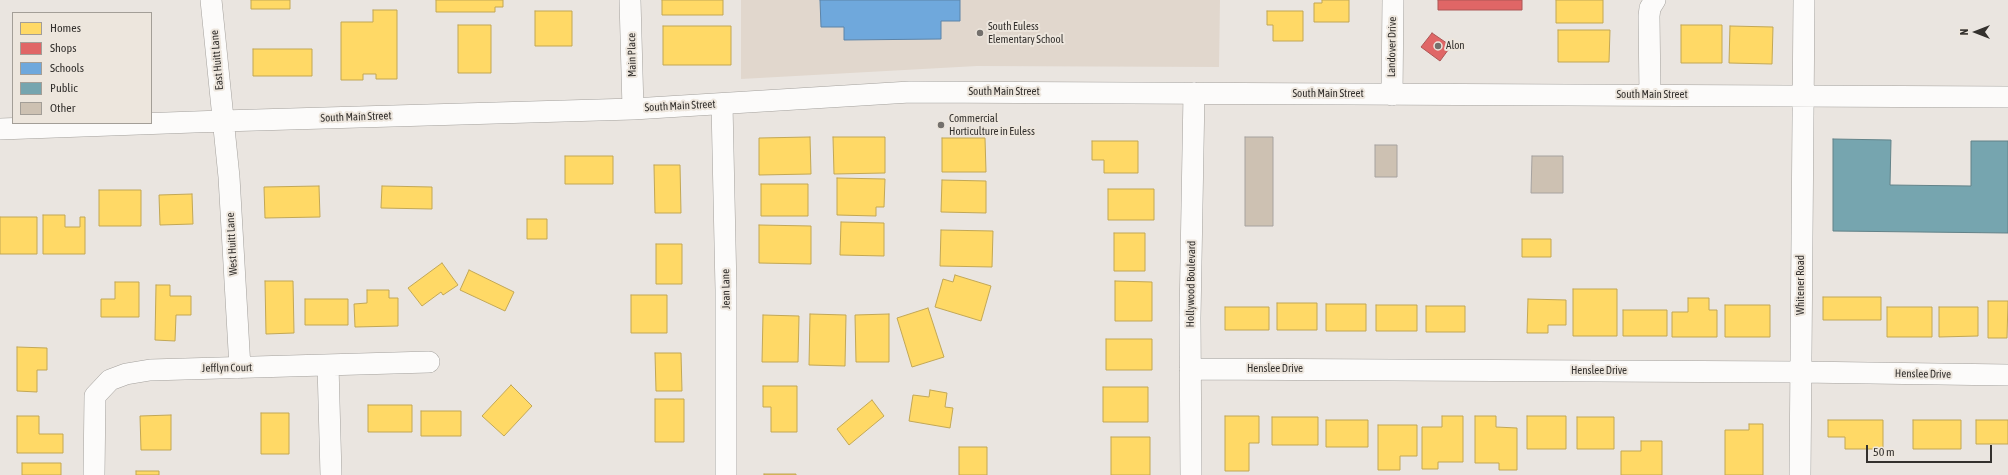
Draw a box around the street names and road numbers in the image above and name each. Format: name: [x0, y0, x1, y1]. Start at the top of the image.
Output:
street label: Landover Drive: [1385, 17, 1399, 77]
street label: East Huitt Lane: [208, 29, 226, 91]
street label: Main Place: [625, 33, 639, 77]
street label: South Main Street: [968, 85, 1040, 99]
street label: South Main Street: [1292, 87, 1364, 101]
street label: South Main Street: [1616, 88, 1688, 102]
street label: South Main Street: [644, 98, 716, 114]
street label: South Main Street: [320, 109, 392, 125]
street label: West Huitt Lane: [224, 212, 240, 276]
street label: Hollywood Boulevard: [1184, 241, 1198, 327]
street label: Whitener Road: [1794, 255, 1808, 315]
street label: Jean Lane: [719, 269, 733, 309]
street label: Jefflyn Court: [202, 361, 252, 375]
street label: Henslee Drive: [1247, 362, 1303, 376]
street label: Henslee Drive: [1571, 364, 1627, 378]
street label: Henslee Drive: [1895, 367, 1951, 381]

